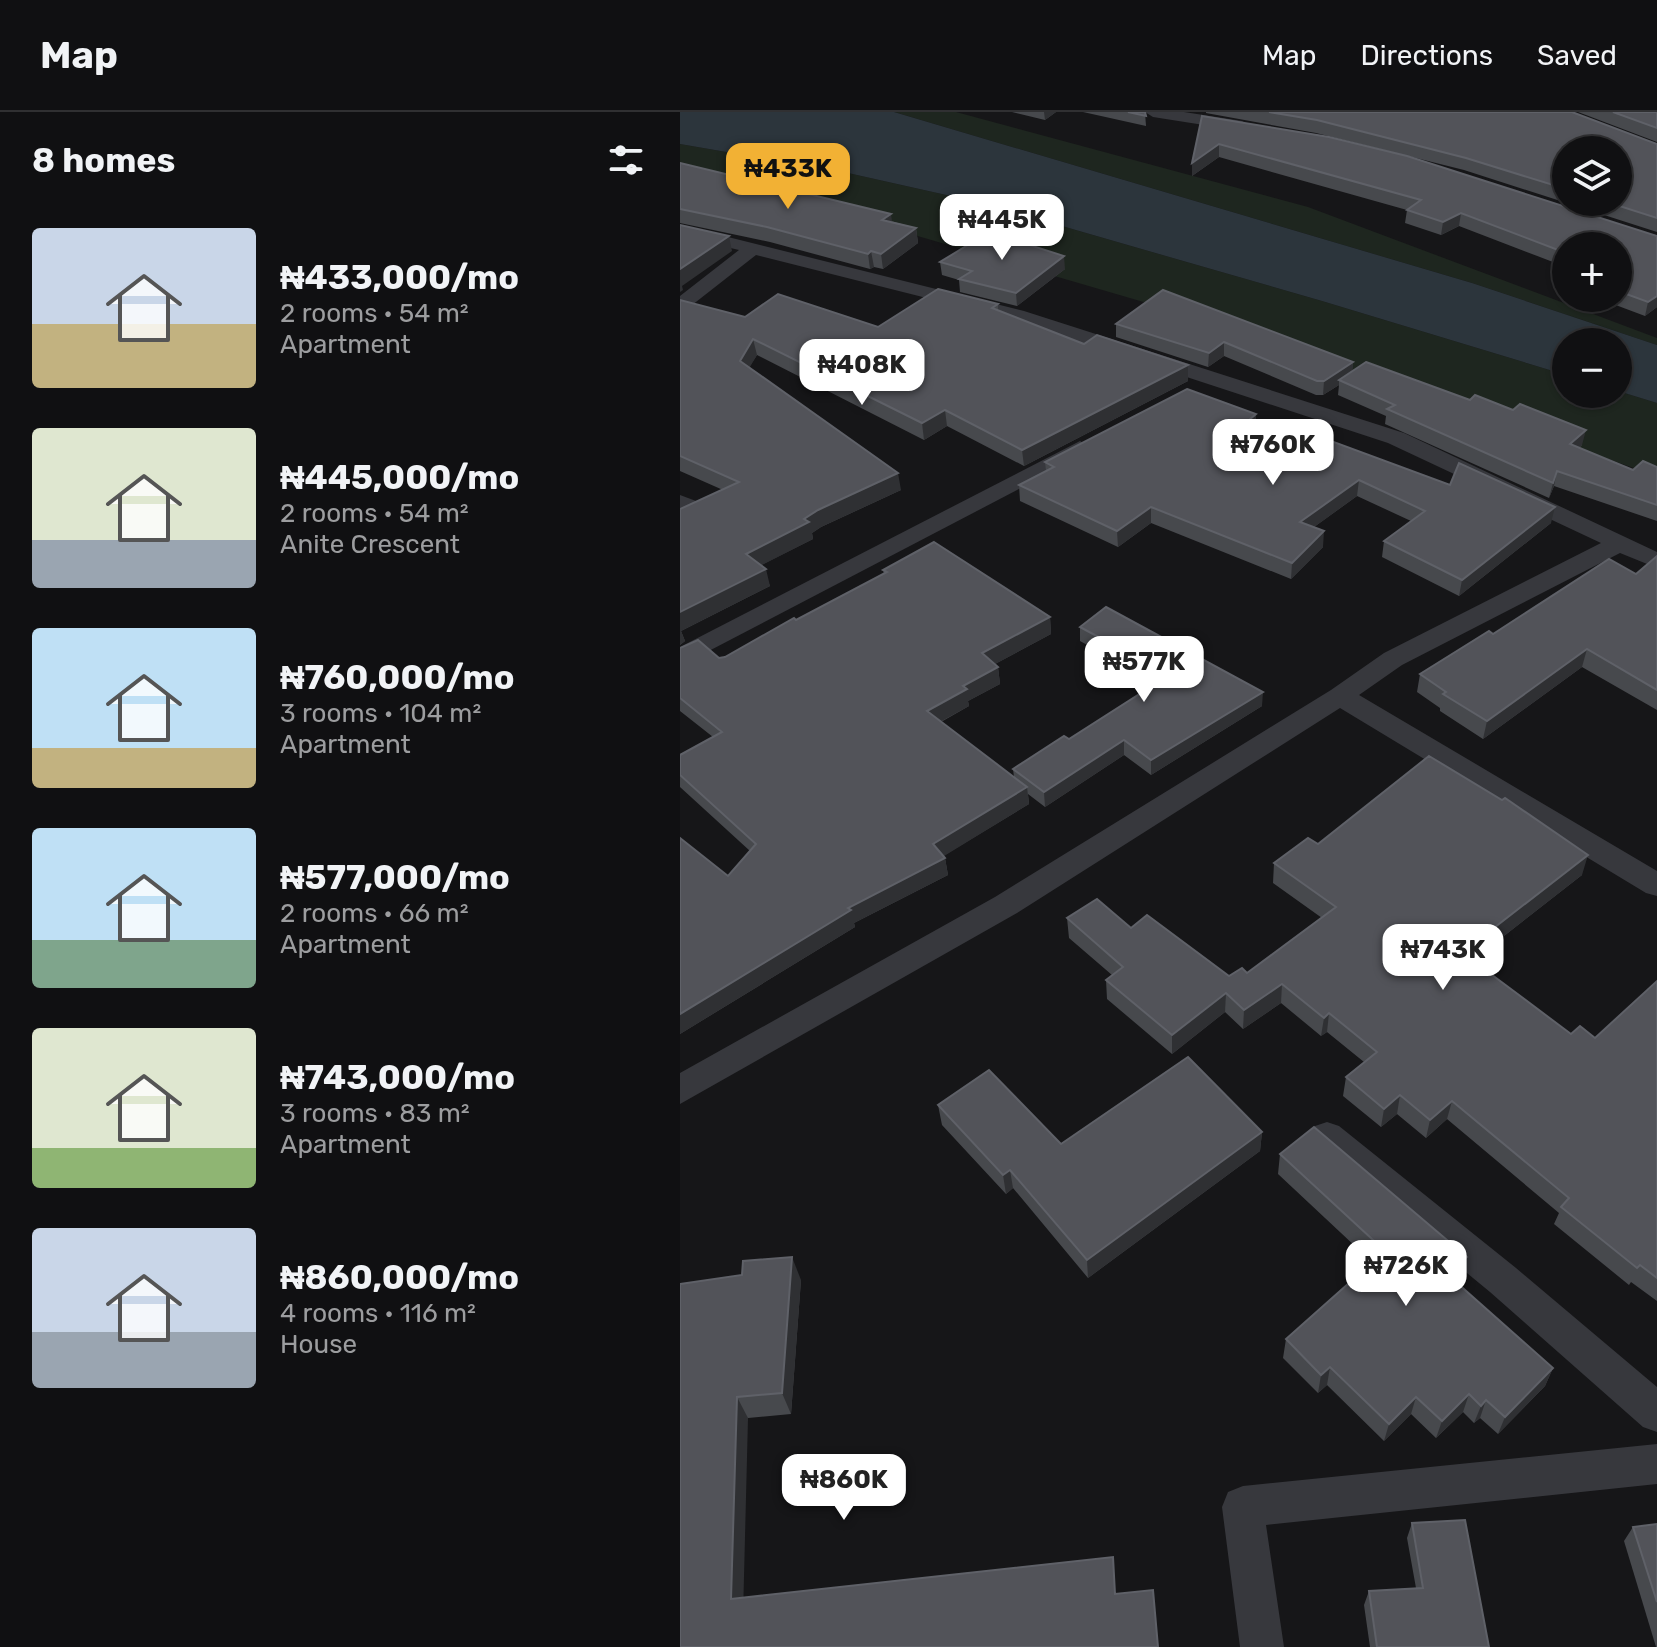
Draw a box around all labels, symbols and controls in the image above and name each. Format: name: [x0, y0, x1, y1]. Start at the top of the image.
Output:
text: Map: [40, 32, 118, 78]
text: Map: [1262, 39, 1316, 72]
text: Directions: [1360, 39, 1493, 72]
text: Saved: [1537, 39, 1617, 72]
map controls: [1552, 136, 1632, 408]
button: layers: [1552, 136, 1632, 216]
icon: filters: [604, 138, 648, 182]
text: 8 homes: [32, 140, 175, 181]
pin: ₦433K: [732, 143, 844, 211]
text: ₦433K: [744, 153, 832, 184]
pin: ₦445K: [946, 194, 1058, 262]
text: ₦445K: [958, 204, 1046, 235]
button: +: [1552, 232, 1632, 312]
text: ₦433,000/mo: [280, 257, 519, 298]
icon: home: [96, 260, 192, 356]
text: 2 rooms · 54 m²: [280, 298, 469, 329]
button: −: [1552, 328, 1632, 408]
text: Apartment: [280, 329, 411, 360]
pin: ₦408K: [806, 339, 918, 407]
text: ₦408K: [817, 349, 907, 380]
pin: ₦760K: [1217, 419, 1329, 487]
text: ₦760K: [1231, 429, 1315, 460]
text: ₦445,000/mo: [280, 457, 519, 498]
icon: home: [96, 460, 192, 556]
text: 2 rooms · 54 m²: [280, 498, 469, 529]
text: Anite Crescent: [280, 529, 460, 560]
pin: ₦577K: [1088, 636, 1200, 704]
text: ₦577K: [1103, 646, 1185, 677]
text: ₦760,000/mo: [280, 657, 515, 698]
icon: home: [96, 660, 192, 756]
text: 3 rooms · 104 m²: [280, 698, 481, 729]
text: Apartment: [280, 729, 411, 760]
text: ₦577,000/mo: [280, 857, 510, 898]
icon: home: [96, 860, 192, 956]
text: 2 rooms · 66 m²: [280, 898, 469, 929]
pin: ₦743K: [1387, 924, 1499, 992]
text: Apartment: [280, 929, 411, 960]
text: ₦743K: [1401, 934, 1485, 965]
text: ₦743,000/mo: [280, 1057, 515, 1098]
icon: home: [96, 1060, 192, 1156]
text: 3 rooms · 83 m²: [280, 1098, 470, 1129]
text: Apartment: [280, 1129, 411, 1160]
pin: ₦726K: [1350, 1240, 1462, 1308]
text: ₦726K: [1364, 1250, 1448, 1281]
text: ₦860,000/mo: [280, 1257, 519, 1298]
icon: home: [96, 1260, 192, 1356]
text: 4 rooms · 116 m²: [280, 1298, 476, 1329]
text: House: [280, 1329, 357, 1360]
pin: ₦860K: [788, 1454, 900, 1522]
text: ₦860K: [800, 1464, 888, 1495]

